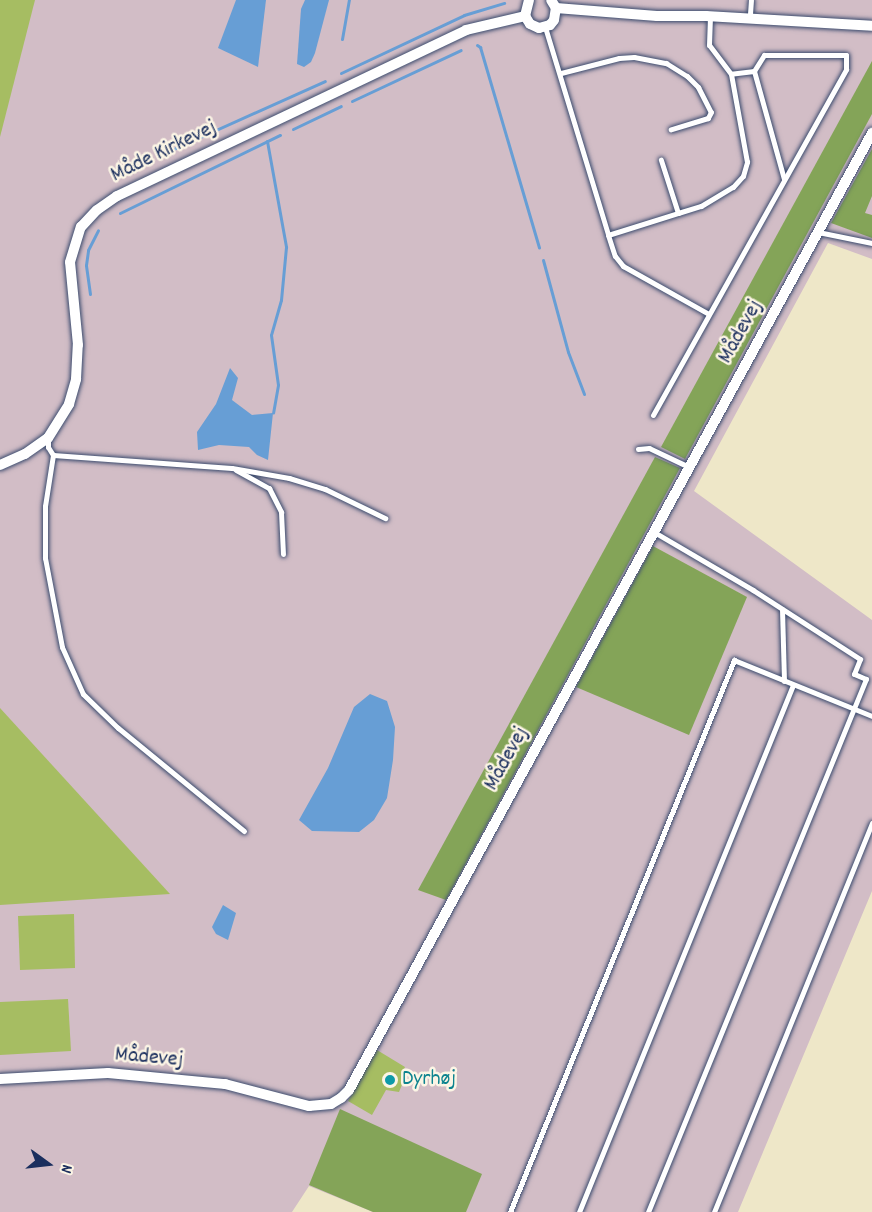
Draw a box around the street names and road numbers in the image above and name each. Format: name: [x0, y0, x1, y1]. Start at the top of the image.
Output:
street label: Måde Kirkevej: [107, 115, 221, 189]
street label: Mådevej: [713, 296, 769, 368]
street label: Mådevej: [479, 723, 535, 795]
street label: Mådevej: [114, 1042, 184, 1074]

